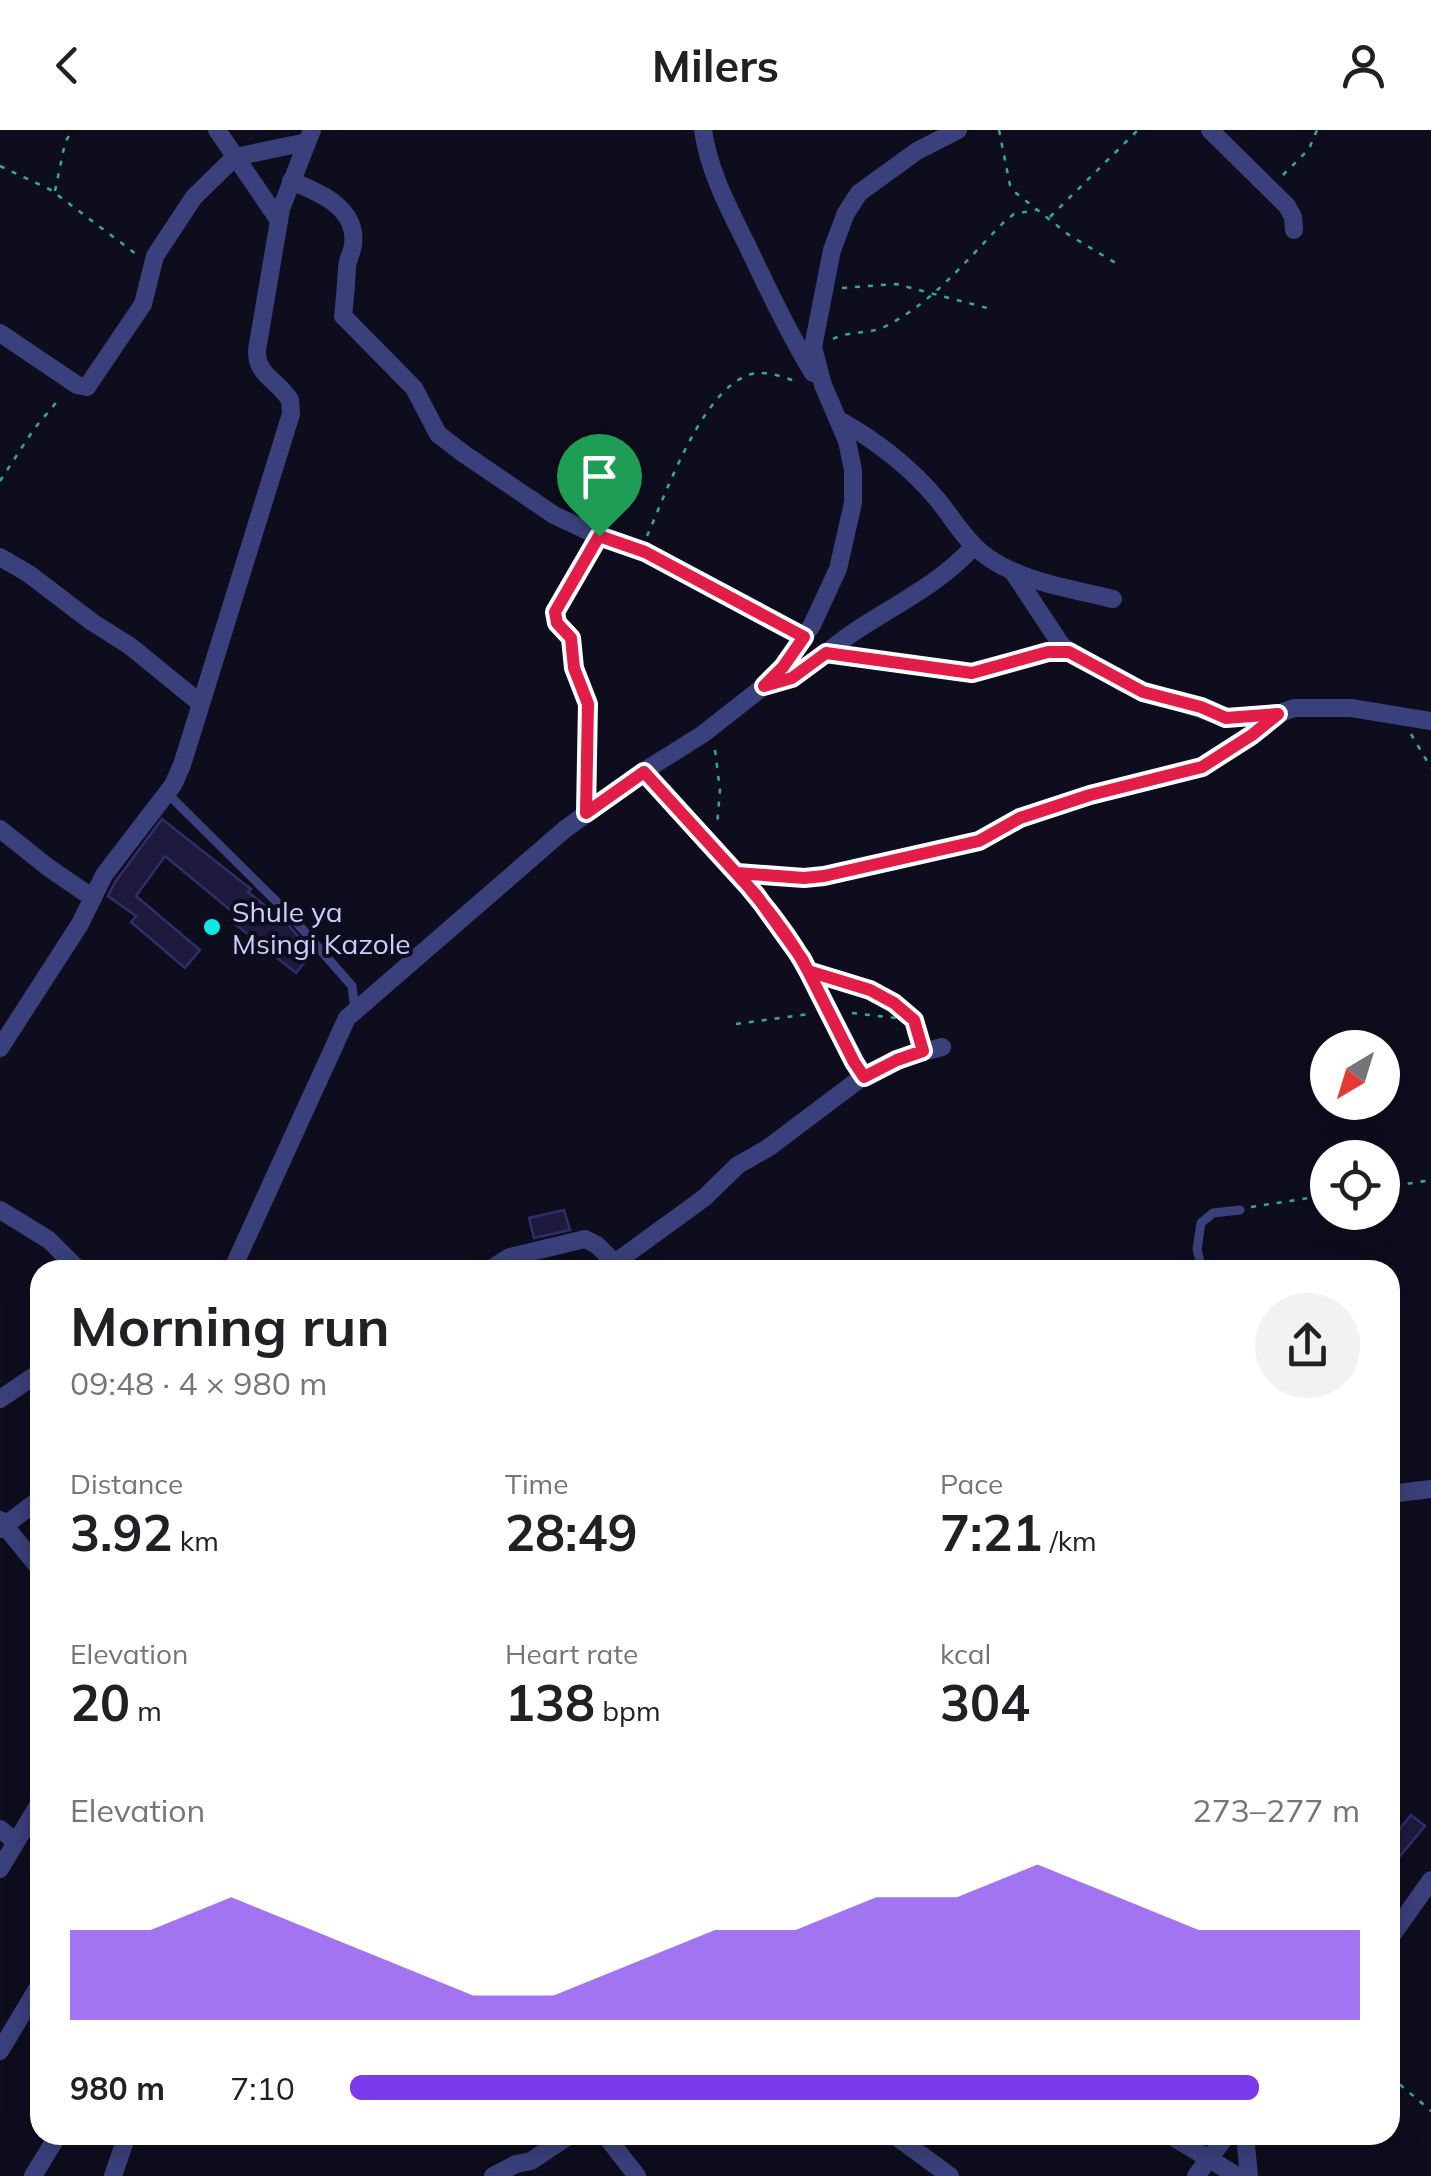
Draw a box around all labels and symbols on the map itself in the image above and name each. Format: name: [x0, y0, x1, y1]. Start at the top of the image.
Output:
pin: [557, 434, 642, 537]
place label: Shule ya Msingi Kazole: [232, 894, 411, 961]
marker: Shule ya Msingi Kazole: [201, 916, 223, 938]
north arrow: [1310, 1030, 1400, 1120]

